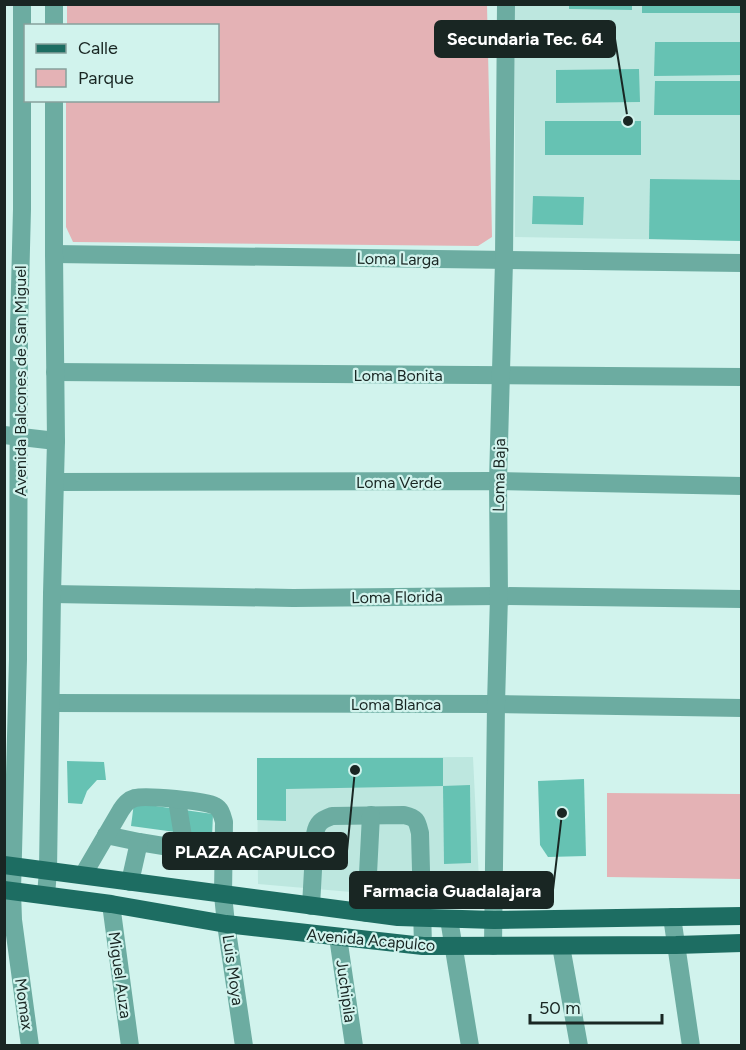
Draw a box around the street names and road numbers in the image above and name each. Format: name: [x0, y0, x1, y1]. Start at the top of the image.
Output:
street label: Loma Larga: [356, 249, 440, 269]
street label: Avenida Balcones de San Miguel: [11, 266, 30, 496]
street label: Loma Bonita: [353, 366, 443, 385]
street label: Loma Baja: [489, 438, 509, 512]
street label: Loma Verde: [356, 473, 442, 492]
street label: Loma Florida: [351, 587, 443, 607]
street label: Loma Blanca: [351, 695, 441, 714]
street label: Avenida Acapulco: [306, 925, 436, 955]
street label: Miguel Auza: [104, 930, 136, 1020]
street label: Luis Moya: [219, 933, 247, 1007]
street label: Juchipila: [332, 958, 360, 1024]
street label: Momax: [11, 977, 37, 1032]

